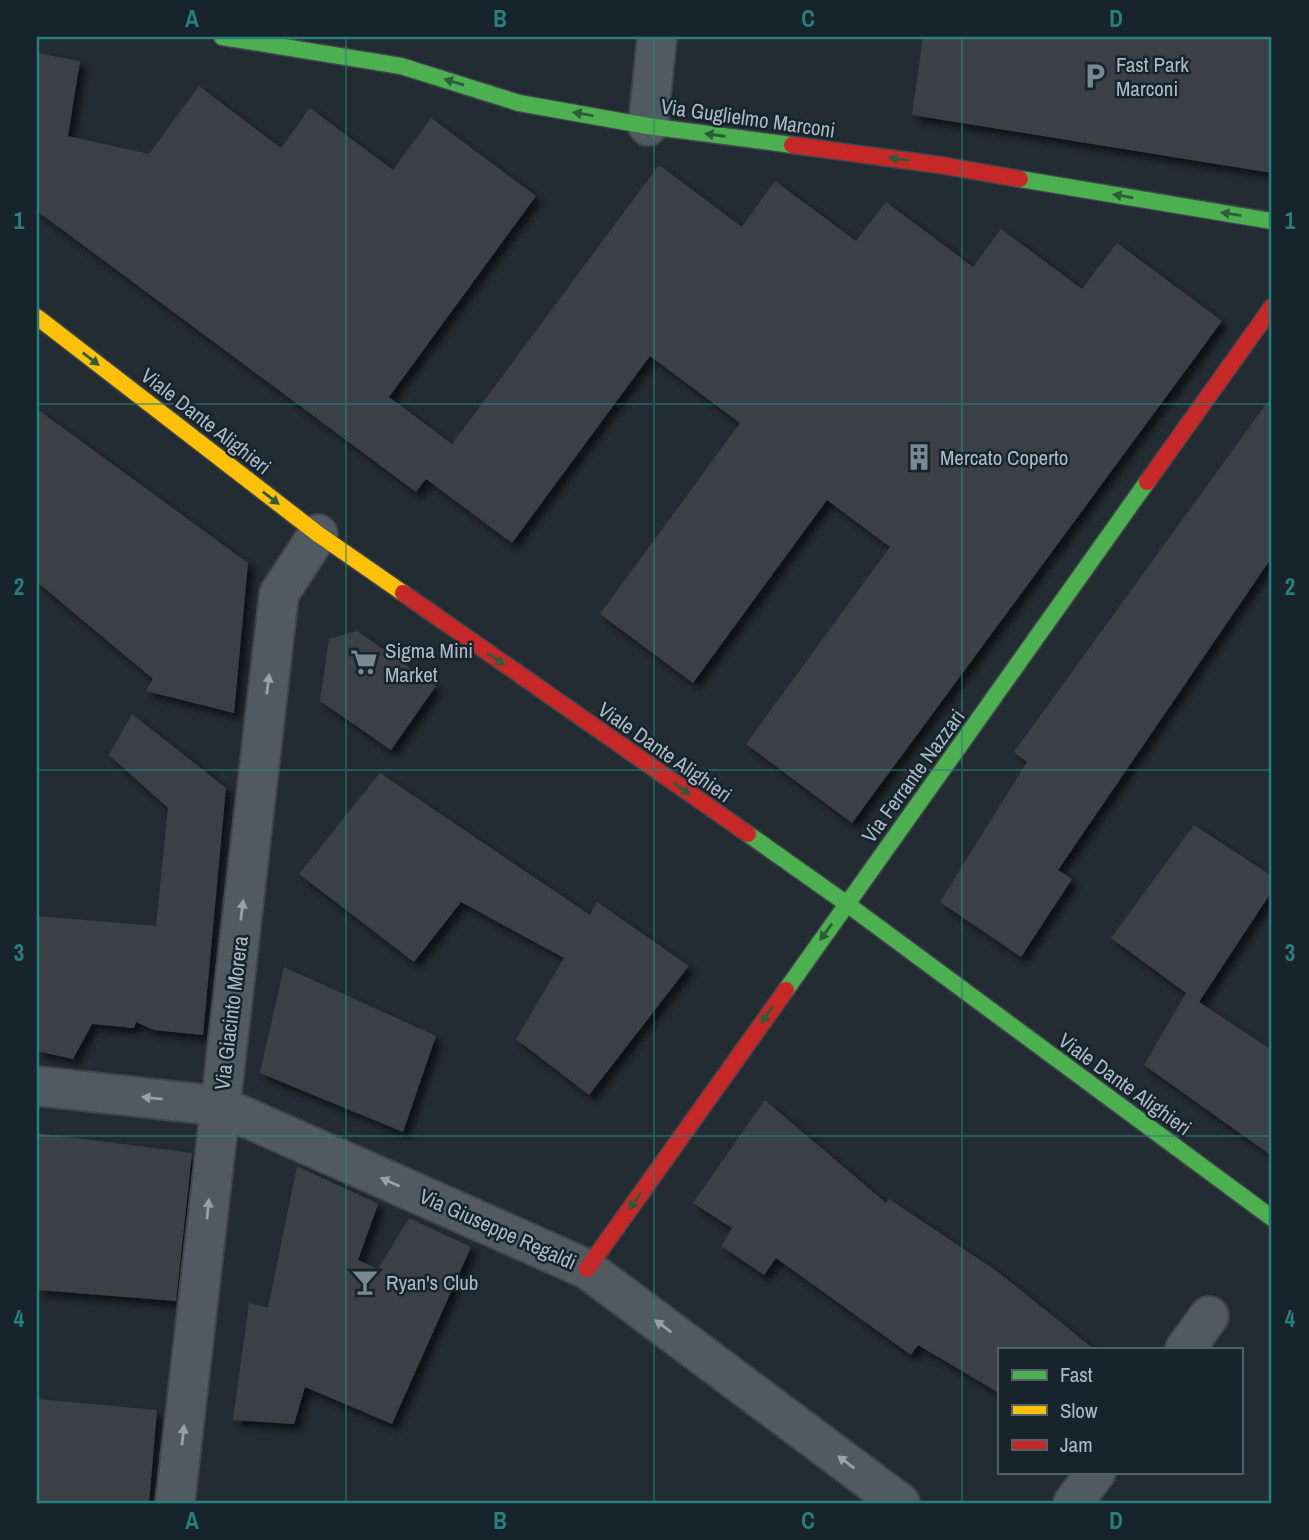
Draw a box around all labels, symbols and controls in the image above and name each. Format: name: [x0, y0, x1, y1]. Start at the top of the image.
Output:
text: A: [185, 3, 199, 34]
text: B: [493, 3, 507, 34]
text: C: [801, 3, 815, 34]
text: D: [1109, 3, 1123, 34]
place label: Fast Park Marconi: [1116, 50, 1189, 103]
parking icon: Fast Park Marconi: [1080, 61, 1110, 91]
one-way arrow: [443, 77, 464, 87]
street label: Via Guglielmo Marconi: [659, 91, 837, 145]
one-way arrow: [572, 108, 594, 119]
one-way arrow: [704, 129, 726, 140]
one-way arrow: [888, 154, 910, 165]
one-way arrow: [1112, 190, 1134, 201]
text: 1: [14, 205, 25, 236]
text: 1: [1285, 205, 1296, 236]
one-way arrow: [1220, 208, 1242, 219]
one-way arrow: [81, 352, 99, 367]
street label: Viale Dante Alighieri: [135, 361, 277, 481]
building icon: Mercato Coperto: [904, 442, 934, 472]
place label: Mercato Coperto: [940, 443, 1068, 472]
one-way arrow: [261, 491, 279, 506]
text: 2: [14, 571, 24, 602]
text: 2: [1285, 571, 1295, 602]
place label: Sigma Mini Market: [385, 636, 473, 689]
supermarket icon: Sigma Mini Market: [349, 647, 379, 677]
one-way arrow: [487, 652, 505, 666]
one-way arrow: [263, 673, 274, 695]
street label: Viale Dante Alighieri: [592, 695, 738, 809]
street label: Via Ferrante Nazzari: [855, 703, 971, 849]
one-way arrow: [673, 782, 691, 796]
one-way arrow: [237, 899, 248, 921]
one-way arrow: [820, 923, 834, 941]
street label: Via Giacinto Morera: [207, 934, 255, 1092]
text: 3: [14, 937, 24, 968]
text: 3: [1285, 937, 1295, 968]
one-way arrow: [760, 1006, 774, 1024]
street label: Viale Dante Alighieri: [1053, 1026, 1197, 1142]
one-way arrow: [141, 1093, 163, 1104]
one-way arrow: [380, 1176, 401, 1187]
street label: Via Giuseppe Regaldi: [415, 1181, 581, 1277]
one-way arrow: [628, 1192, 642, 1210]
one-way arrow: [203, 1198, 214, 1220]
bar icon: Ryan's Club: [350, 1267, 380, 1297]
place label: Ryan's Club: [386, 1268, 478, 1297]
text: 4: [14, 1303, 25, 1334]
text: 4: [1285, 1303, 1296, 1334]
one-way arrow: [654, 1320, 672, 1334]
legend: [998, 1348, 1242, 1474]
text: Fast: [1060, 1360, 1093, 1389]
text: Slow: [1060, 1396, 1098, 1425]
one-way arrow: [177, 1424, 188, 1446]
text: Jam: [1060, 1430, 1093, 1459]
one-way arrow: [837, 1455, 855, 1470]
text: A: [185, 1505, 199, 1536]
text: B: [493, 1505, 507, 1536]
text: C: [801, 1505, 815, 1536]
text: D: [1109, 1505, 1123, 1536]

